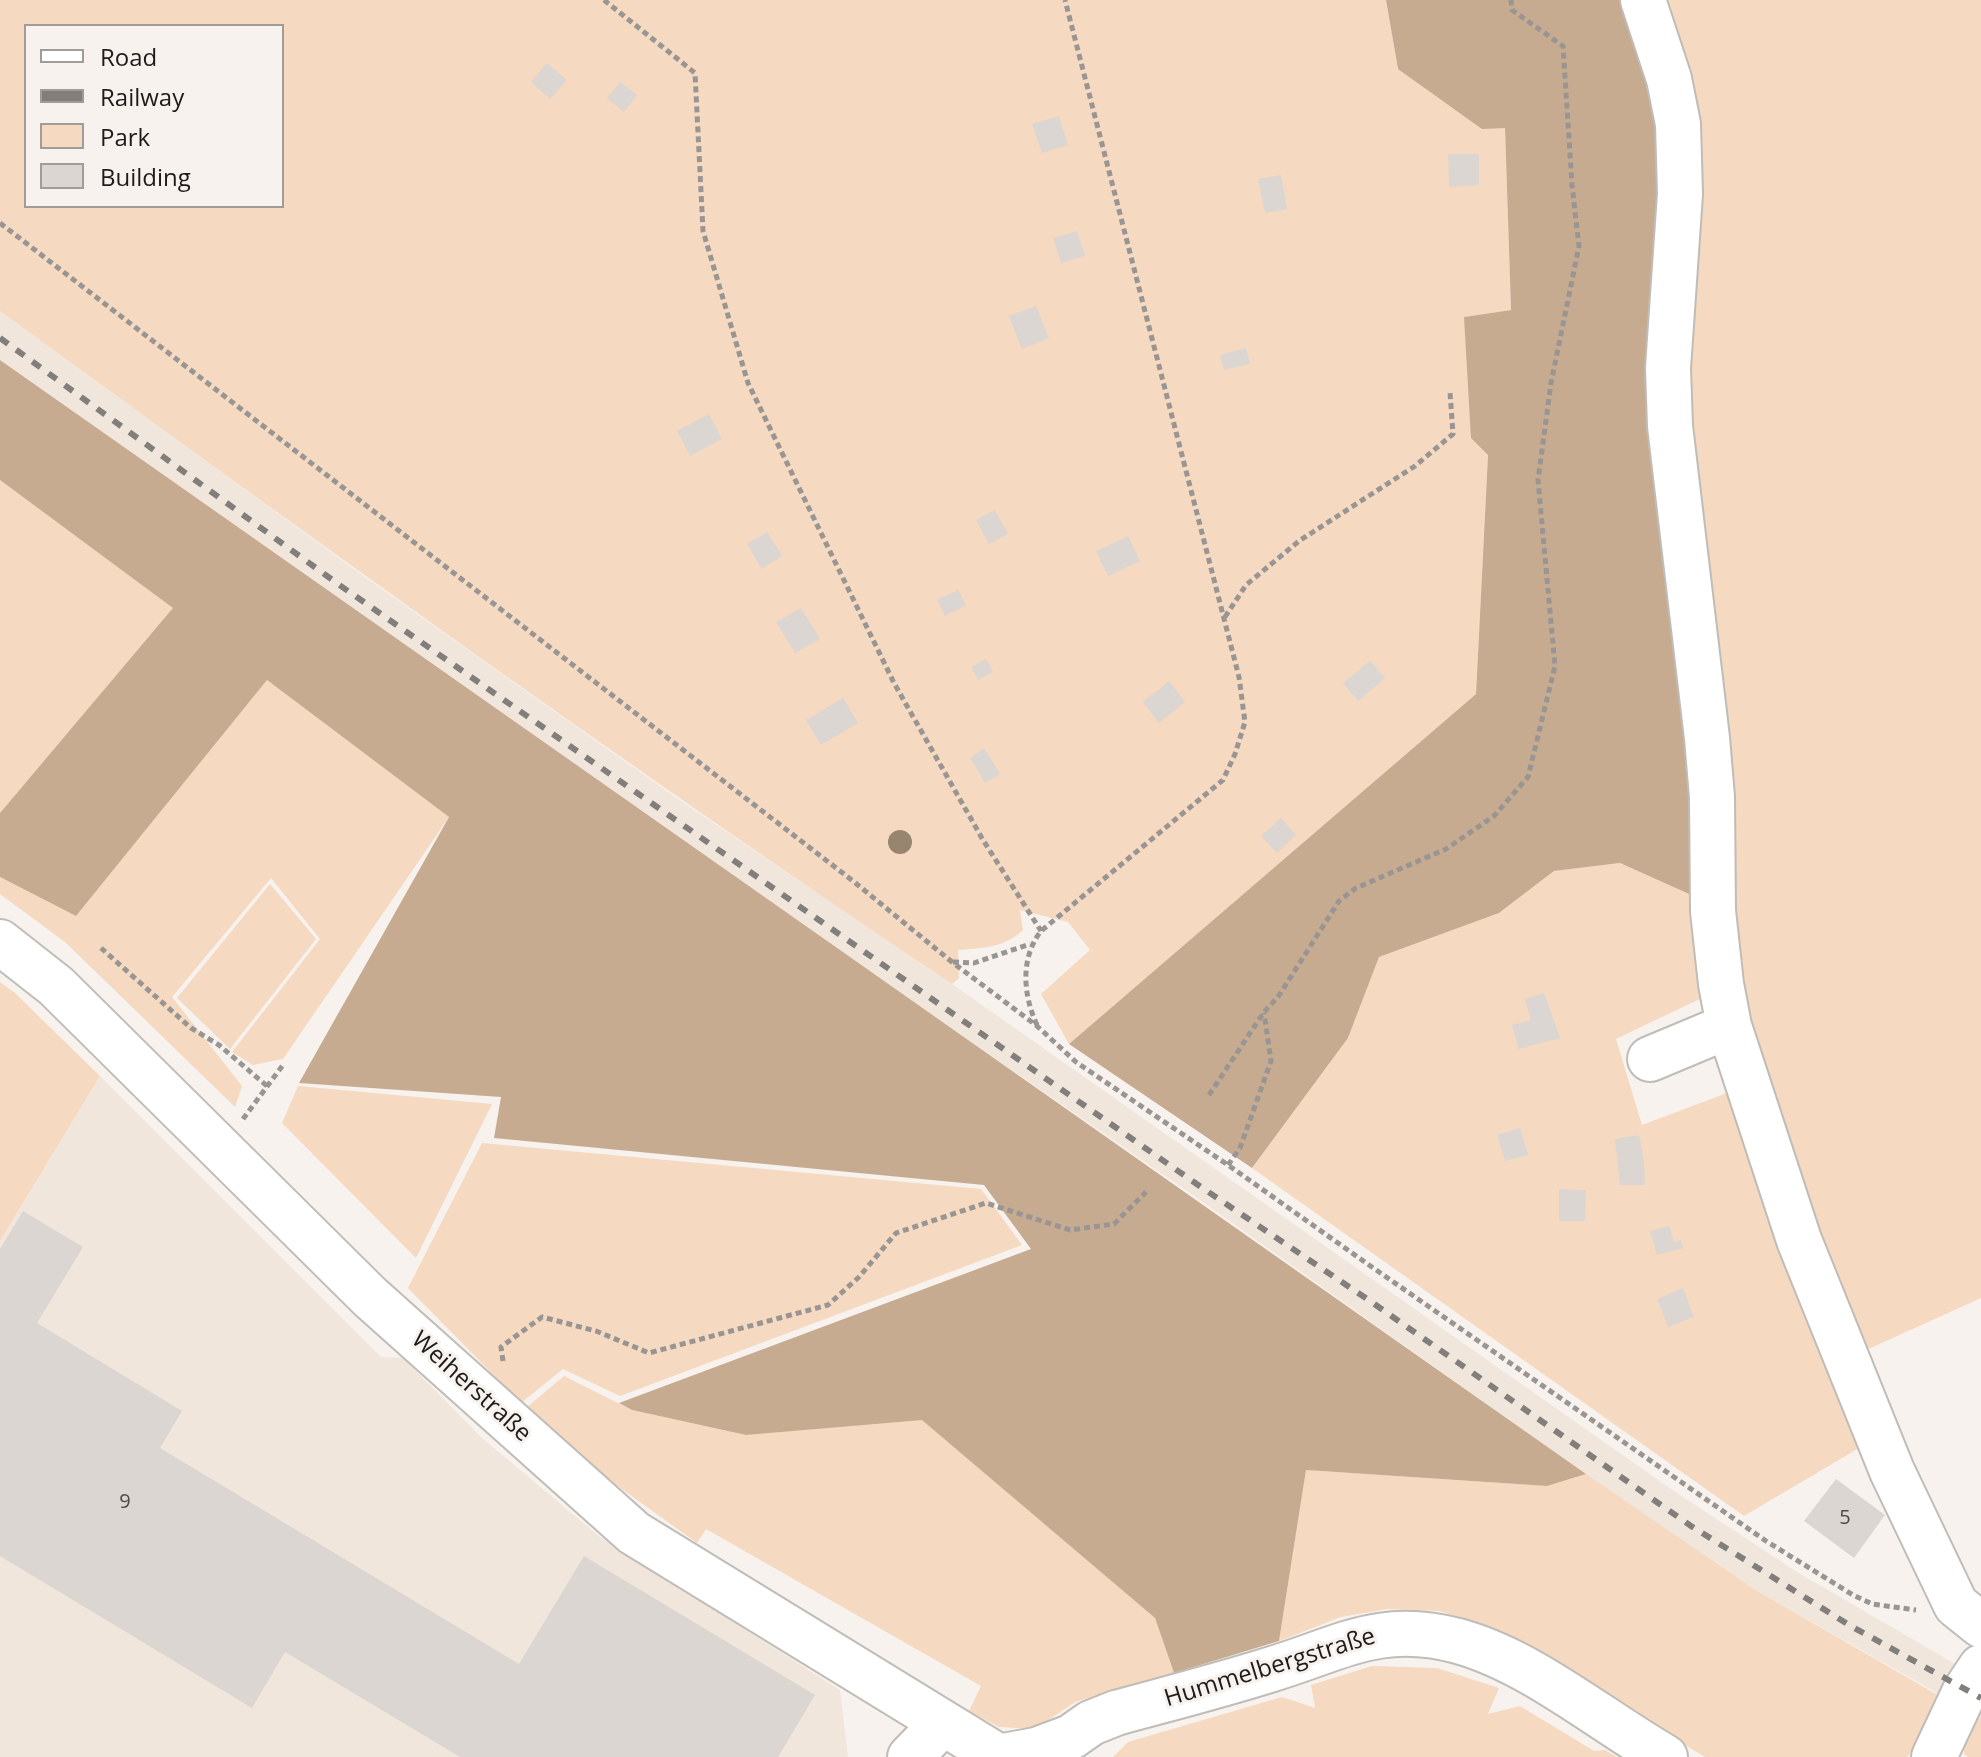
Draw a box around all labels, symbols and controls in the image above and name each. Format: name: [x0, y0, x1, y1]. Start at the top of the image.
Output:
legend: [24, 24, 284, 208]
text: Road: [100, 40, 157, 73]
text: Railway: [100, 80, 184, 113]
text: Park: [100, 120, 150, 153]
text: Building: [100, 160, 191, 193]
street label: Weiherstraße: [405, 1326, 537, 1448]
house number: 9: [119, 1490, 131, 1514]
house number: 5: [1839, 1506, 1851, 1530]
street label: Hummelbergstraße: [1161, 1622, 1379, 1714]

